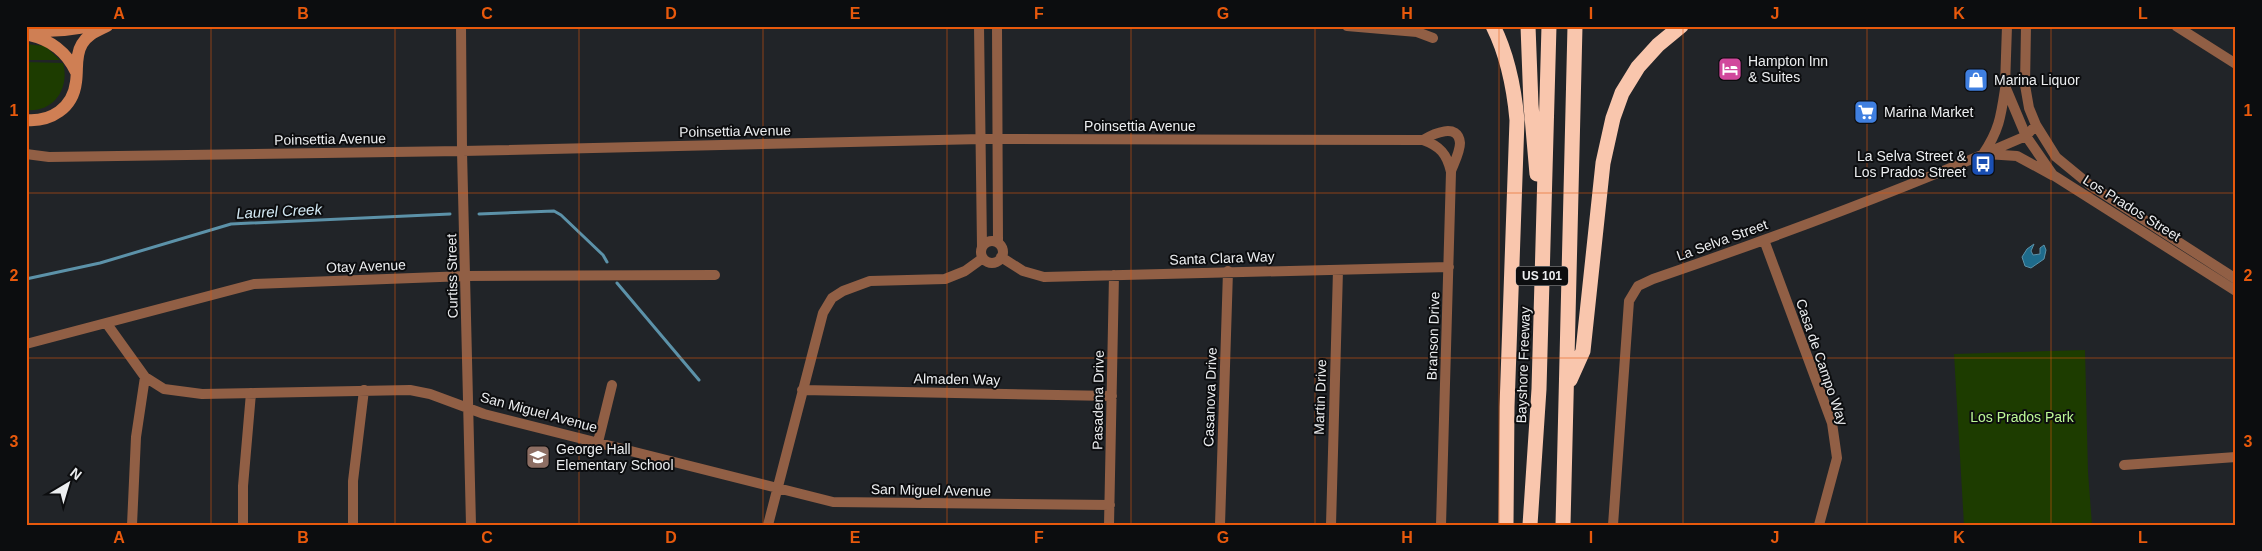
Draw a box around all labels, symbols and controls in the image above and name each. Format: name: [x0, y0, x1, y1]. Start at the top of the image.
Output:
text: A: [113, 5, 125, 22]
text: B: [297, 5, 309, 22]
text: C: [481, 5, 493, 22]
text: D: [665, 5, 677, 22]
text: E: [850, 5, 861, 22]
text: F: [1034, 5, 1044, 22]
text: G: [1217, 5, 1229, 22]
text: H: [1401, 5, 1413, 22]
text: I: [1589, 5, 1593, 22]
text: J: [1771, 5, 1779, 22]
text: K: [1953, 5, 1965, 22]
text: L: [2138, 5, 2148, 22]
place label: Hampton Inn & Suites: [1748, 53, 1828, 85]
hotel icon: Hampton Inn & Suites: [1717, 56, 1743, 82]
shop icon: Marina Liquor: [1963, 67, 1989, 93]
place label: Marina Liquor: [1994, 72, 2080, 88]
supermarket icon: Marina Market: [1853, 99, 1879, 125]
text: 1: [10, 102, 19, 119]
text: 1: [2244, 102, 2253, 119]
place label: Marina Market: [1884, 104, 1974, 120]
street label: Poinsettia Avenue: [1084, 118, 1196, 134]
street label: Poinsettia Avenue: [679, 122, 791, 140]
street label: Poinsettia Avenue: [274, 130, 386, 148]
place label: La Selva Street & Los Prados Street: [1854, 148, 1967, 180]
bus stop icon: La Selva Street & Los Prados Street: [1970, 151, 1996, 177]
street label: Los Prados Street: [2080, 172, 2184, 245]
water label: Laurel Creek: [236, 200, 324, 222]
street label: La Selva Street: [1674, 216, 1770, 264]
street label: Curtiss Street: [443, 233, 461, 319]
street label: Santa Clara Way: [1169, 248, 1275, 268]
street label: Otay Avenue: [326, 257, 406, 275]
road number: US 101: [1516, 266, 1568, 286]
text: 2: [10, 267, 19, 284]
text: 2: [2244, 267, 2253, 284]
street label: Branson Drive: [1423, 291, 1443, 381]
street label: Casa de Campo Way: [1793, 297, 1851, 427]
street label: Bayshore Freeway: [1513, 306, 1533, 424]
street label: Casanova Drive: [1200, 347, 1220, 447]
street label: Pasadena Drive: [1089, 350, 1107, 450]
street label: Martin Drive: [1311, 359, 1329, 435]
street label: Almaden Way: [914, 370, 1000, 388]
street label: San Miguel Avenue: [479, 389, 599, 435]
park label: Los Prados Park: [1970, 409, 2075, 425]
text: 3: [10, 433, 19, 450]
text: 3: [2244, 433, 2253, 450]
place label: George Hall Elementary School: [556, 441, 674, 473]
school or university icon: George Hall Elementary School: [525, 444, 551, 470]
north arrow: [42, 458, 92, 508]
text: N: [67, 464, 85, 483]
street label: San Miguel Avenue: [871, 481, 992, 499]
text: A: [113, 529, 125, 546]
text: B: [297, 529, 309, 546]
text: C: [481, 529, 493, 546]
text: D: [665, 529, 677, 546]
text: E: [850, 529, 861, 546]
text: F: [1034, 529, 1044, 546]
text: G: [1217, 529, 1229, 546]
text: H: [1401, 529, 1413, 546]
text: I: [1589, 529, 1593, 546]
text: J: [1771, 529, 1779, 546]
text: K: [1953, 529, 1965, 546]
text: L: [2138, 529, 2148, 546]

